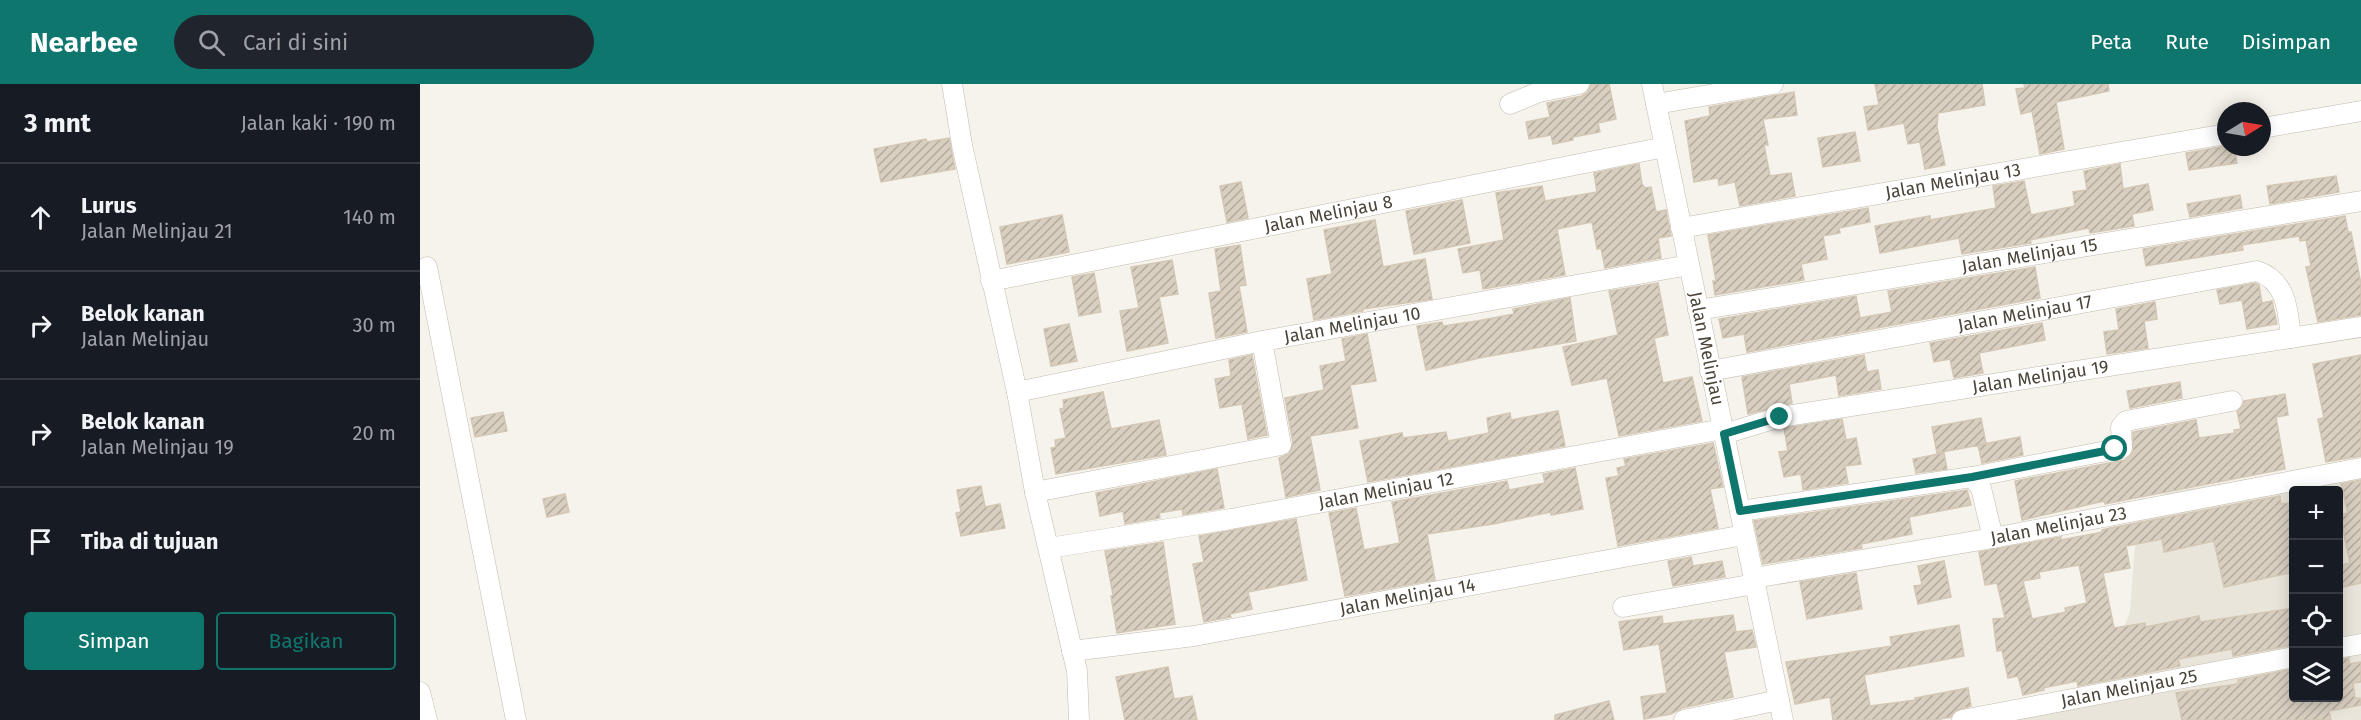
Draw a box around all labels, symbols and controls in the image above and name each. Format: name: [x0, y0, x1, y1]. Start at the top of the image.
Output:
search box: [174, 15, 594, 69]
text: Nearbee: [30, 26, 138, 59]
icon: search: [195, 26, 228, 59]
text: Cari di sini: [243, 29, 348, 56]
text: Peta: [2090, 29, 2132, 55]
text: Rute: [2165, 29, 2209, 55]
text: Disimpan: [2242, 29, 2331, 55]
north arrow: [2217, 102, 2271, 156]
text: 3 mnt: [24, 108, 91, 139]
text: Jalan kaki · 190 m: [241, 111, 396, 135]
street label: Jalan Melinjau 13: [1884, 159, 2022, 204]
street label: Jalan Melinjau 8: [1262, 190, 1394, 237]
text: Lurus: [81, 192, 137, 219]
icon: ahead: [24, 201, 57, 234]
text: 140 m: [343, 205, 396, 229]
text: Jalan Melinjau 21: [81, 219, 233, 243]
street label: Jalan Melinjau 15: [1960, 234, 2099, 277]
street label: Jalan Melinjau: [1684, 290, 1729, 407]
street label: Jalan Melinjau 17: [1956, 290, 2094, 337]
text: Belok kanan: [81, 300, 205, 327]
street label: Jalan Melinjau 10: [1282, 302, 1422, 348]
icon: right: [24, 309, 57, 342]
text: 30 m: [352, 313, 396, 337]
text: Jalan Melinjau: [81, 327, 209, 351]
street label: Jalan Melinjau 19: [1971, 355, 2110, 398]
route end: [1766, 403, 1792, 429]
text: Belok kanan: [81, 408, 205, 435]
icon: right: [24, 417, 57, 450]
text: 20 m: [353, 421, 396, 445]
text: Jalan Melinjau 19: [81, 435, 234, 459]
route start: [2101, 435, 2127, 461]
street label: Jalan Melinjau 12: [1317, 467, 1456, 514]
map controls: [2289, 486, 2343, 702]
button: +: [2289, 486, 2343, 540]
street label: Jalan Melinjau 23: [1989, 502, 2128, 549]
icon: arrive: [24, 525, 57, 558]
text: Tiba di tujuan: [81, 528, 218, 555]
button: −: [2289, 540, 2343, 594]
street label: Jalan Melinjau 14: [1338, 573, 1478, 620]
button: locate: [2289, 594, 2343, 648]
button: Simpan: [24, 612, 204, 670]
button: Bagikan: [216, 612, 396, 670]
button: layers: [2289, 648, 2343, 702]
street label: Jalan Melinjau 25: [2059, 665, 2199, 712]

